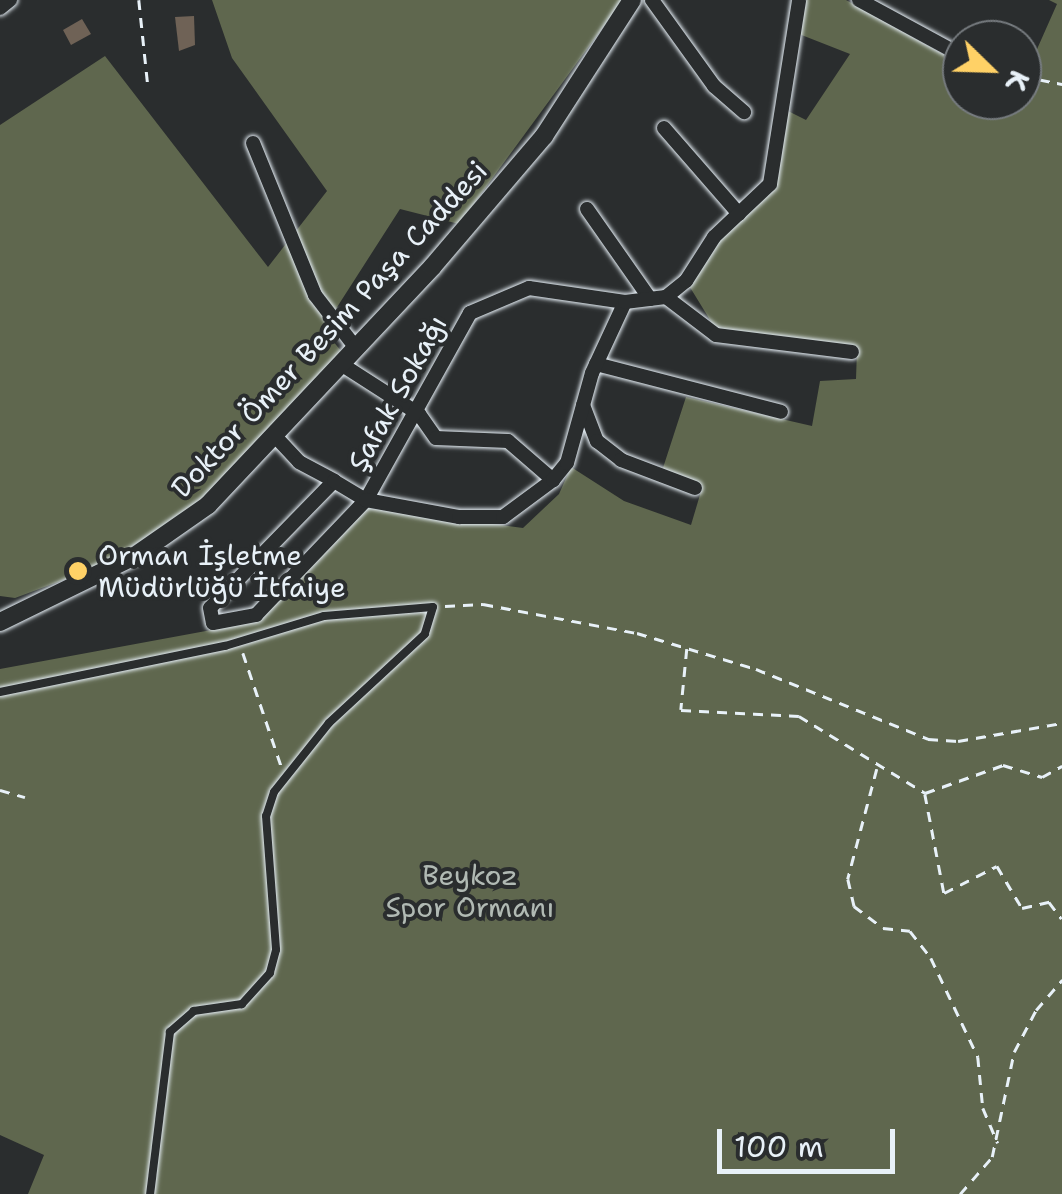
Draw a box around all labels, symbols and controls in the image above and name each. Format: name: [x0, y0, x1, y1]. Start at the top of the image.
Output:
north arrow: [942, 20, 1042, 120]
text: K: [997, 65, 1039, 97]
street label: Doktor Ömer Besim Paşa Caddesi: [164, 154, 494, 504]
street label: Şafak Sokağı: [340, 309, 454, 477]
place label: Orman İşletme Müdürlüğü İtfaiye: [98, 538, 346, 604]
marker: Orman İşletme Müdürlüğü İtfaiye: [67, 560, 89, 582]
park label: Beykoz Spor Ormanı: [386, 858, 554, 924]
scale bar: [722, 1109, 900, 1171]
text: 100 m: [734, 1126, 824, 1167]

